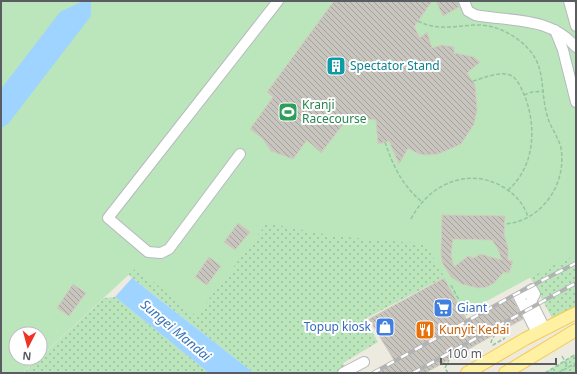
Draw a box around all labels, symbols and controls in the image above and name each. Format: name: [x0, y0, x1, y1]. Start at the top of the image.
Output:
building icon: Spectator Stand: [325, 55, 347, 77]
place label: Spectator Stand: [350, 57, 440, 74]
place label: Kranji Racecourse: [302, 96, 367, 127]
sports icon: Kranji Racecourse: [277, 101, 299, 123]
water label: Sungei Mandai: [137, 295, 215, 365]
supermarket icon: Giant: [432, 297, 454, 319]
place label: Giant: [457, 299, 488, 316]
shop icon: Topup kiosk: [374, 316, 396, 338]
place label: Topup kiosk: [304, 318, 372, 335]
restaurant icon: Kunyit Kedai: [414, 319, 436, 341]
place label: Kunyit Kedai: [439, 321, 509, 338]
north arrow: [8, 326, 48, 366]
scale bar: [441, 340, 556, 366]
text: 100 m: [447, 345, 482, 362]
text: N: [22, 349, 32, 364]

